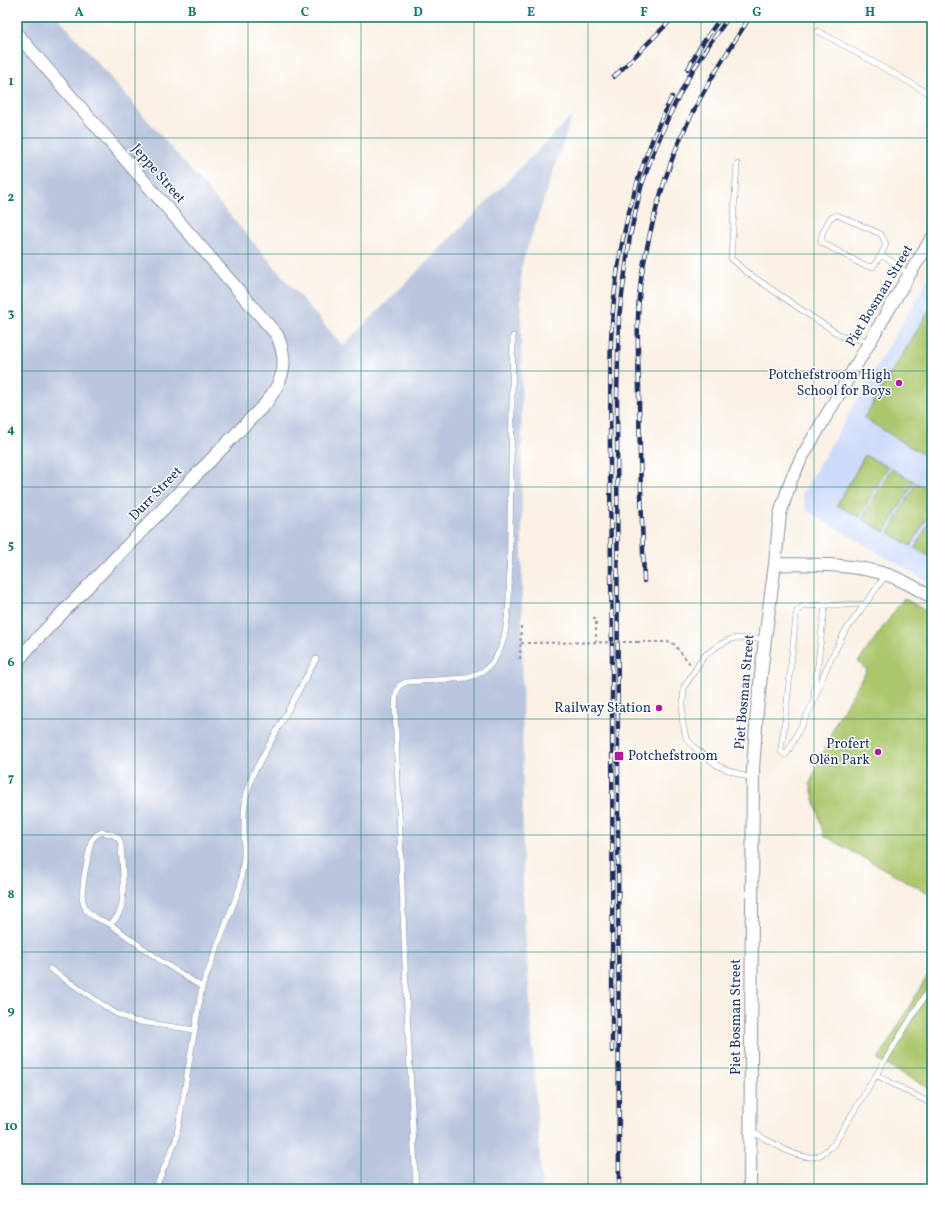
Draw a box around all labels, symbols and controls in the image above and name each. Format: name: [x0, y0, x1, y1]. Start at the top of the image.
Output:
text: A: [74, 4, 84, 22]
text: B: [188, 4, 197, 22]
text: C: [301, 4, 309, 22]
text: D: [413, 4, 423, 22]
text: E: [527, 4, 535, 22]
text: F: [640, 4, 648, 22]
text: G: [752, 4, 762, 22]
text: H: [865, 4, 875, 22]
text: 1: [8, 73, 14, 91]
street label: Jeppe Street: [127, 140, 189, 208]
text: 2: [8, 189, 15, 207]
street label: Piet Bosman Street: [842, 241, 918, 351]
text: 3: [8, 305, 15, 323]
place label: Potchefstroom High School for Boys: [768, 366, 891, 401]
marker: Potchefstroom High School for Boys: [894, 378, 904, 388]
text: 4: [7, 421, 15, 439]
street label: Durr Street: [125, 462, 187, 526]
text: 5: [8, 537, 14, 555]
street label: Piet Bosman Street: [730, 633, 760, 751]
text: 6: [7, 654, 15, 672]
place label: Railway Station: [554, 699, 651, 718]
marker: Railway Station: [654, 703, 664, 713]
place label: Profert Olën Park: [809, 735, 870, 770]
place label: Potchefstroom: [628, 747, 718, 766]
marker: Profert Olën Park: [873, 747, 883, 757]
marker: Potchefstroom: [613, 750, 625, 762]
text: 7: [8, 770, 14, 788]
text: 8: [7, 886, 15, 904]
street label: Piet Bosman Street: [727, 959, 746, 1075]
text: 9: [7, 1002, 15, 1020]
text: 10: [4, 1118, 18, 1136]

